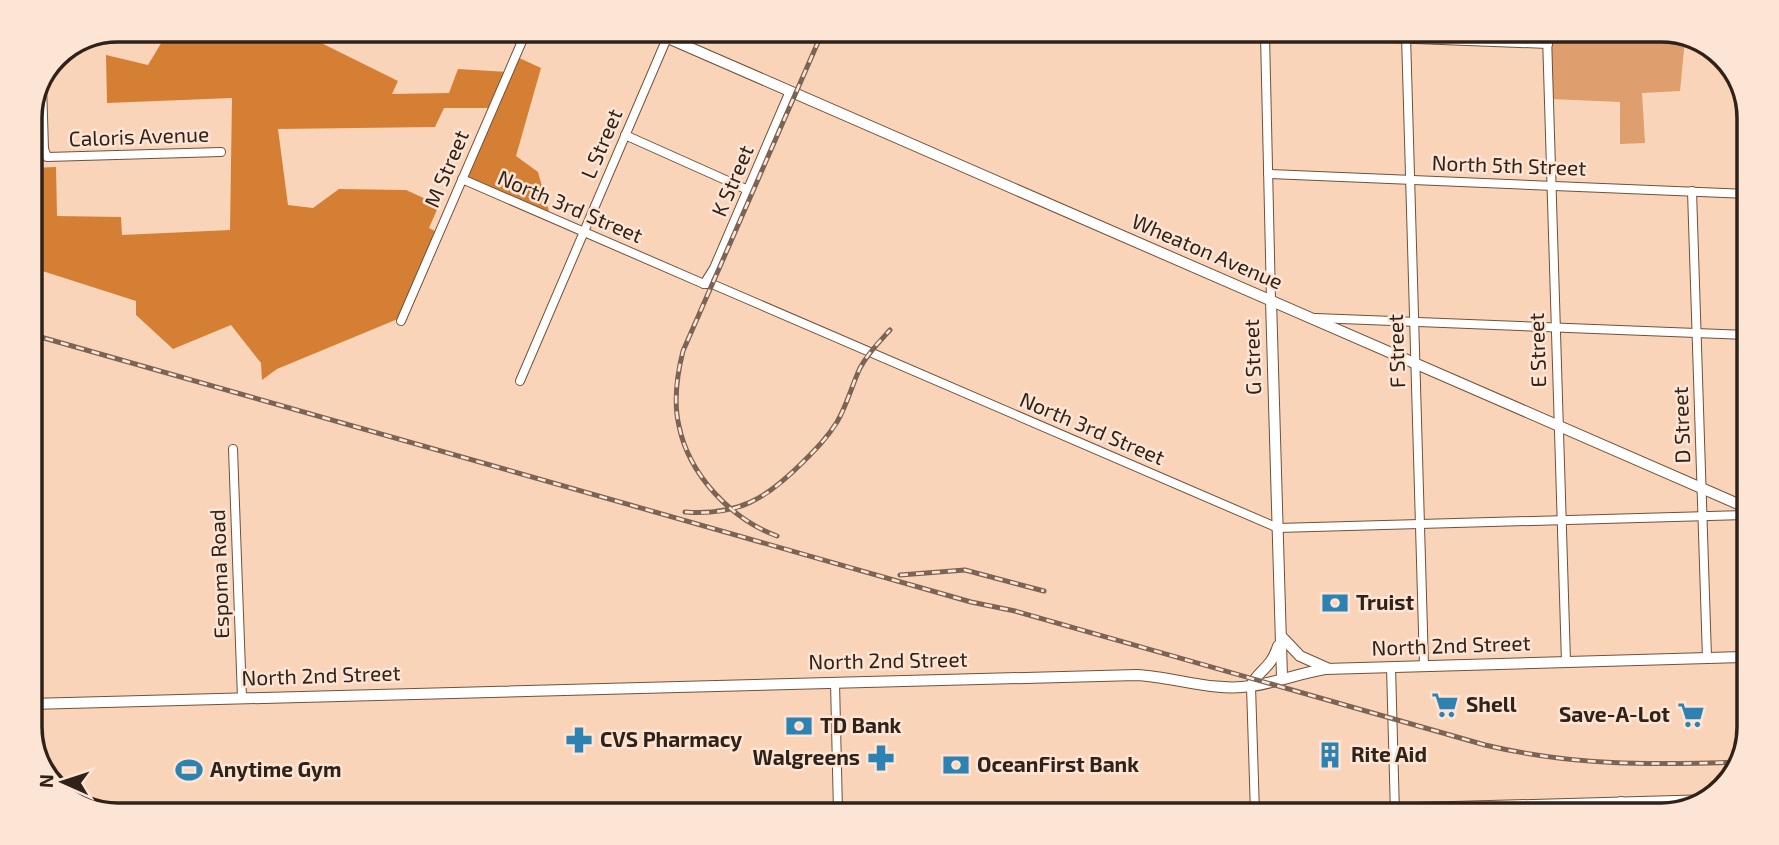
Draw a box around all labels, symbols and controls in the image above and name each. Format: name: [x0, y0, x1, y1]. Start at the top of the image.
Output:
street label: L Street: [575, 105, 626, 182]
street label: Caloris Avenue: [68, 121, 210, 150]
street label: M Street: [418, 126, 473, 211]
street label: K Street: [705, 141, 758, 220]
street label: North 5th Street: [1431, 149, 1587, 180]
street label: North 3rd Street: [494, 164, 647, 247]
street label: Wheaton Avenue: [1128, 208, 1287, 294]
street label: E Street: [1523, 312, 1550, 388]
street label: F Street: [1382, 314, 1409, 388]
street label: G Street: [1238, 319, 1265, 396]
street label: North 3rd Street: [1016, 386, 1169, 469]
street label: D Street: [1667, 386, 1694, 464]
street label: Espoma Road: [204, 509, 233, 639]
bank icon: Truist: [1320, 588, 1350, 618]
place label: Truist: [1356, 589, 1414, 614]
street label: North 2nd Street: [1371, 629, 1531, 660]
street label: North 2nd Street: [808, 646, 968, 673]
street label: North 2nd Street: [241, 659, 401, 690]
supermarket icon: Shell: [1430, 690, 1460, 720]
place label: Shell: [1466, 691, 1517, 716]
supermarket icon: Save-A-Lot: [1676, 700, 1706, 730]
place label: Save-A-Lot: [1559, 701, 1670, 726]
bank icon: TD Bank: [784, 711, 814, 741]
place label: TD Bank: [820, 712, 902, 737]
pharmacy icon: CVS Pharmacy: [564, 725, 594, 755]
place label: CVS Pharmacy: [600, 726, 742, 752]
building icon: Rite Aid: [1315, 740, 1345, 770]
place label: Rite Aid: [1351, 741, 1427, 766]
pharmacy icon: Walgreens: [866, 743, 896, 773]
place label: Walgreens: [752, 744, 860, 769]
north arrow: [28, 747, 98, 817]
bank icon: OceanFirst Bank: [941, 750, 971, 780]
place label: OceanFirst Bank: [977, 751, 1139, 776]
sports icon: Anytime Gym: [174, 755, 204, 785]
place label: Anytime Gym: [210, 756, 342, 782]
text: N: [34, 774, 57, 789]

